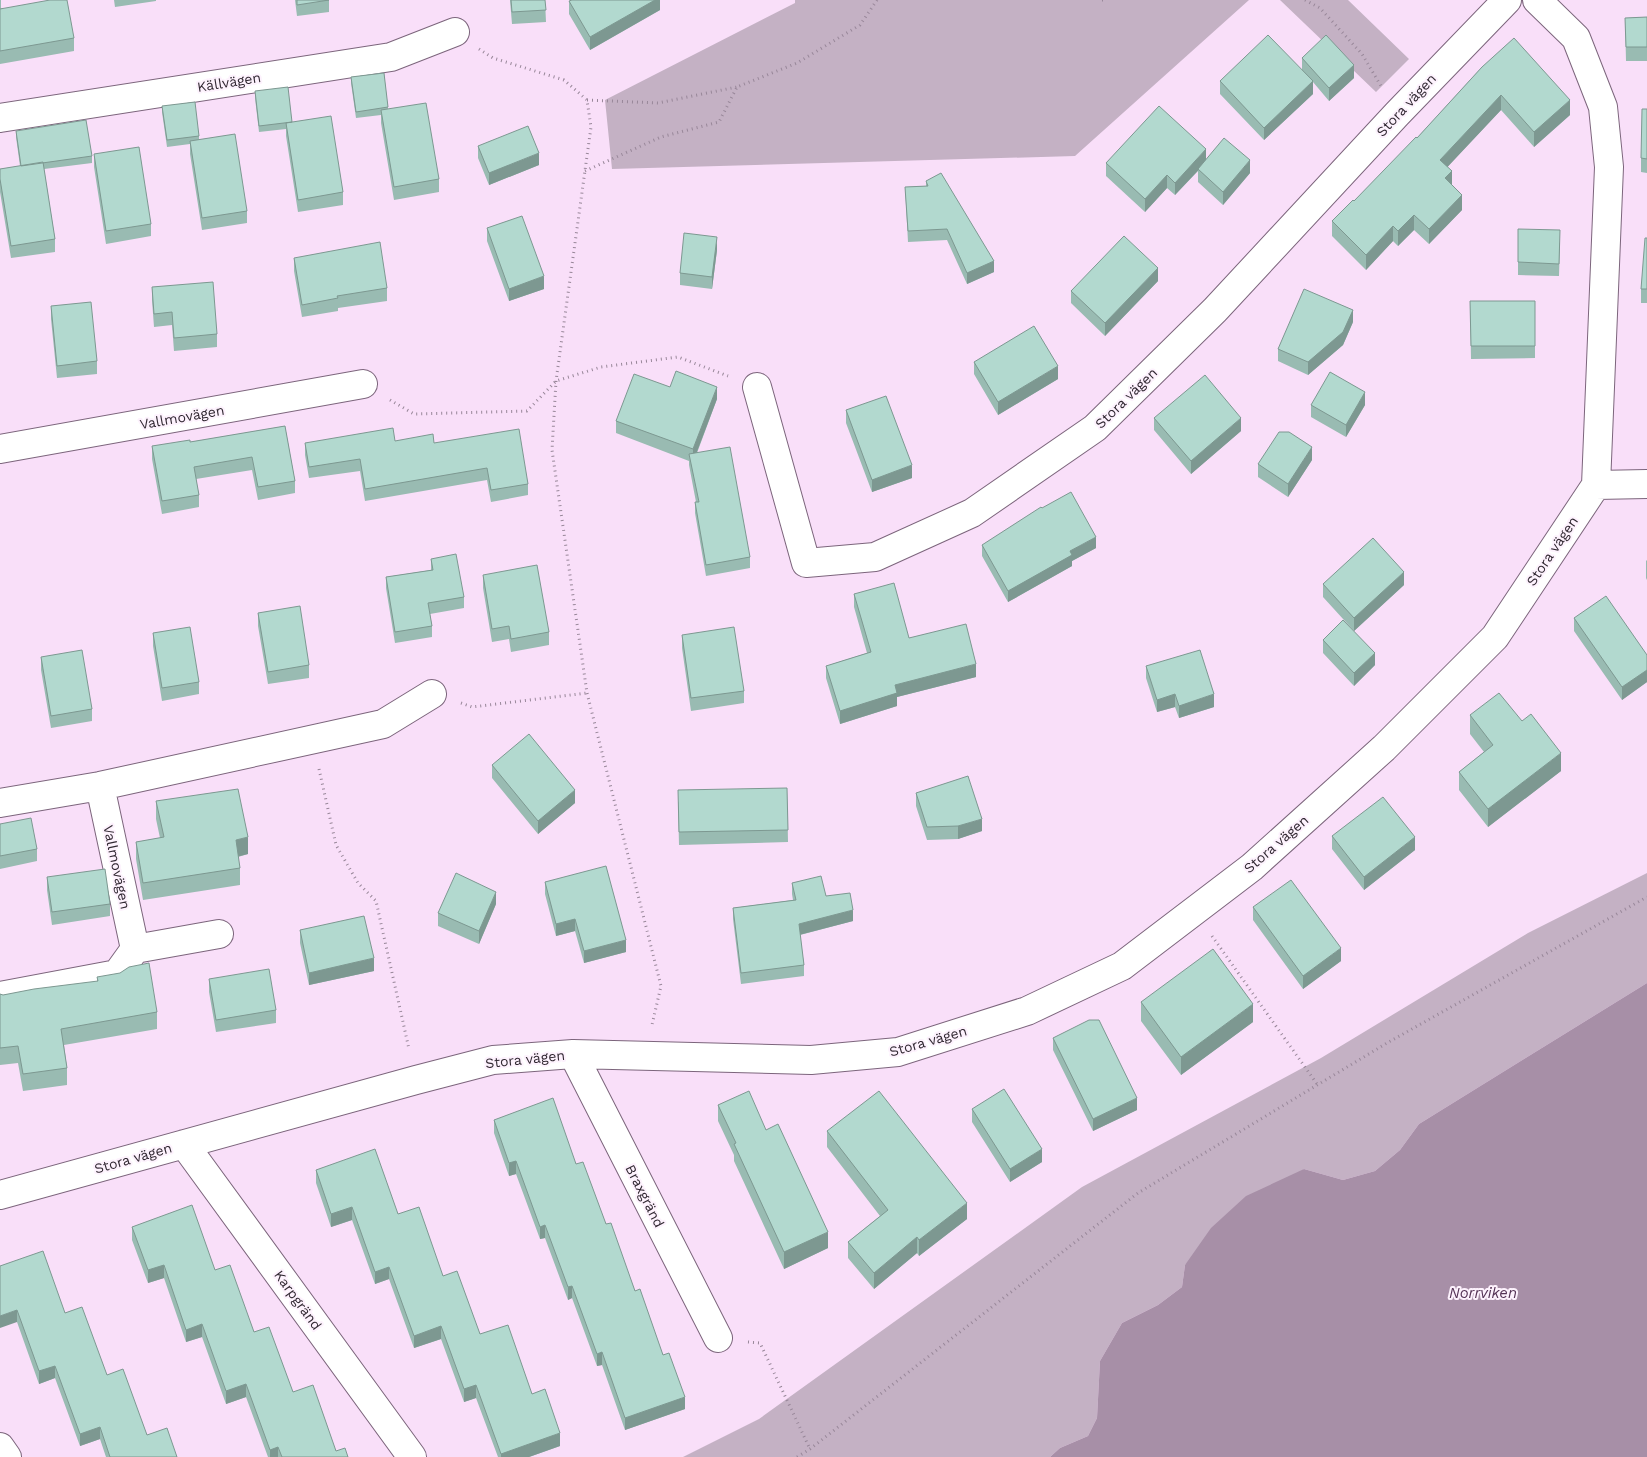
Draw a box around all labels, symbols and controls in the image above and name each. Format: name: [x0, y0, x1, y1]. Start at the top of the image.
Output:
street label: Källvägen: [196, 69, 262, 95]
street label: Stora vägen: [1373, 70, 1439, 140]
street label: Stora vägen: [1092, 364, 1160, 432]
street label: Vallmovägen: [138, 402, 226, 432]
street label: Stora vägen: [1523, 513, 1581, 589]
street label: Stora vägen: [1241, 812, 1311, 876]
street label: Vallmovägen: [100, 823, 134, 911]
street label: Stora vägen: [887, 1022, 969, 1060]
street label: Stora vägen: [484, 1047, 566, 1071]
street label: Stora vägen: [92, 1139, 174, 1177]
street label: Braxgränd: [622, 1162, 668, 1230]
street label: Karpgränd: [271, 1267, 325, 1333]
water label: Norrviken: [1449, 1284, 1517, 1302]

